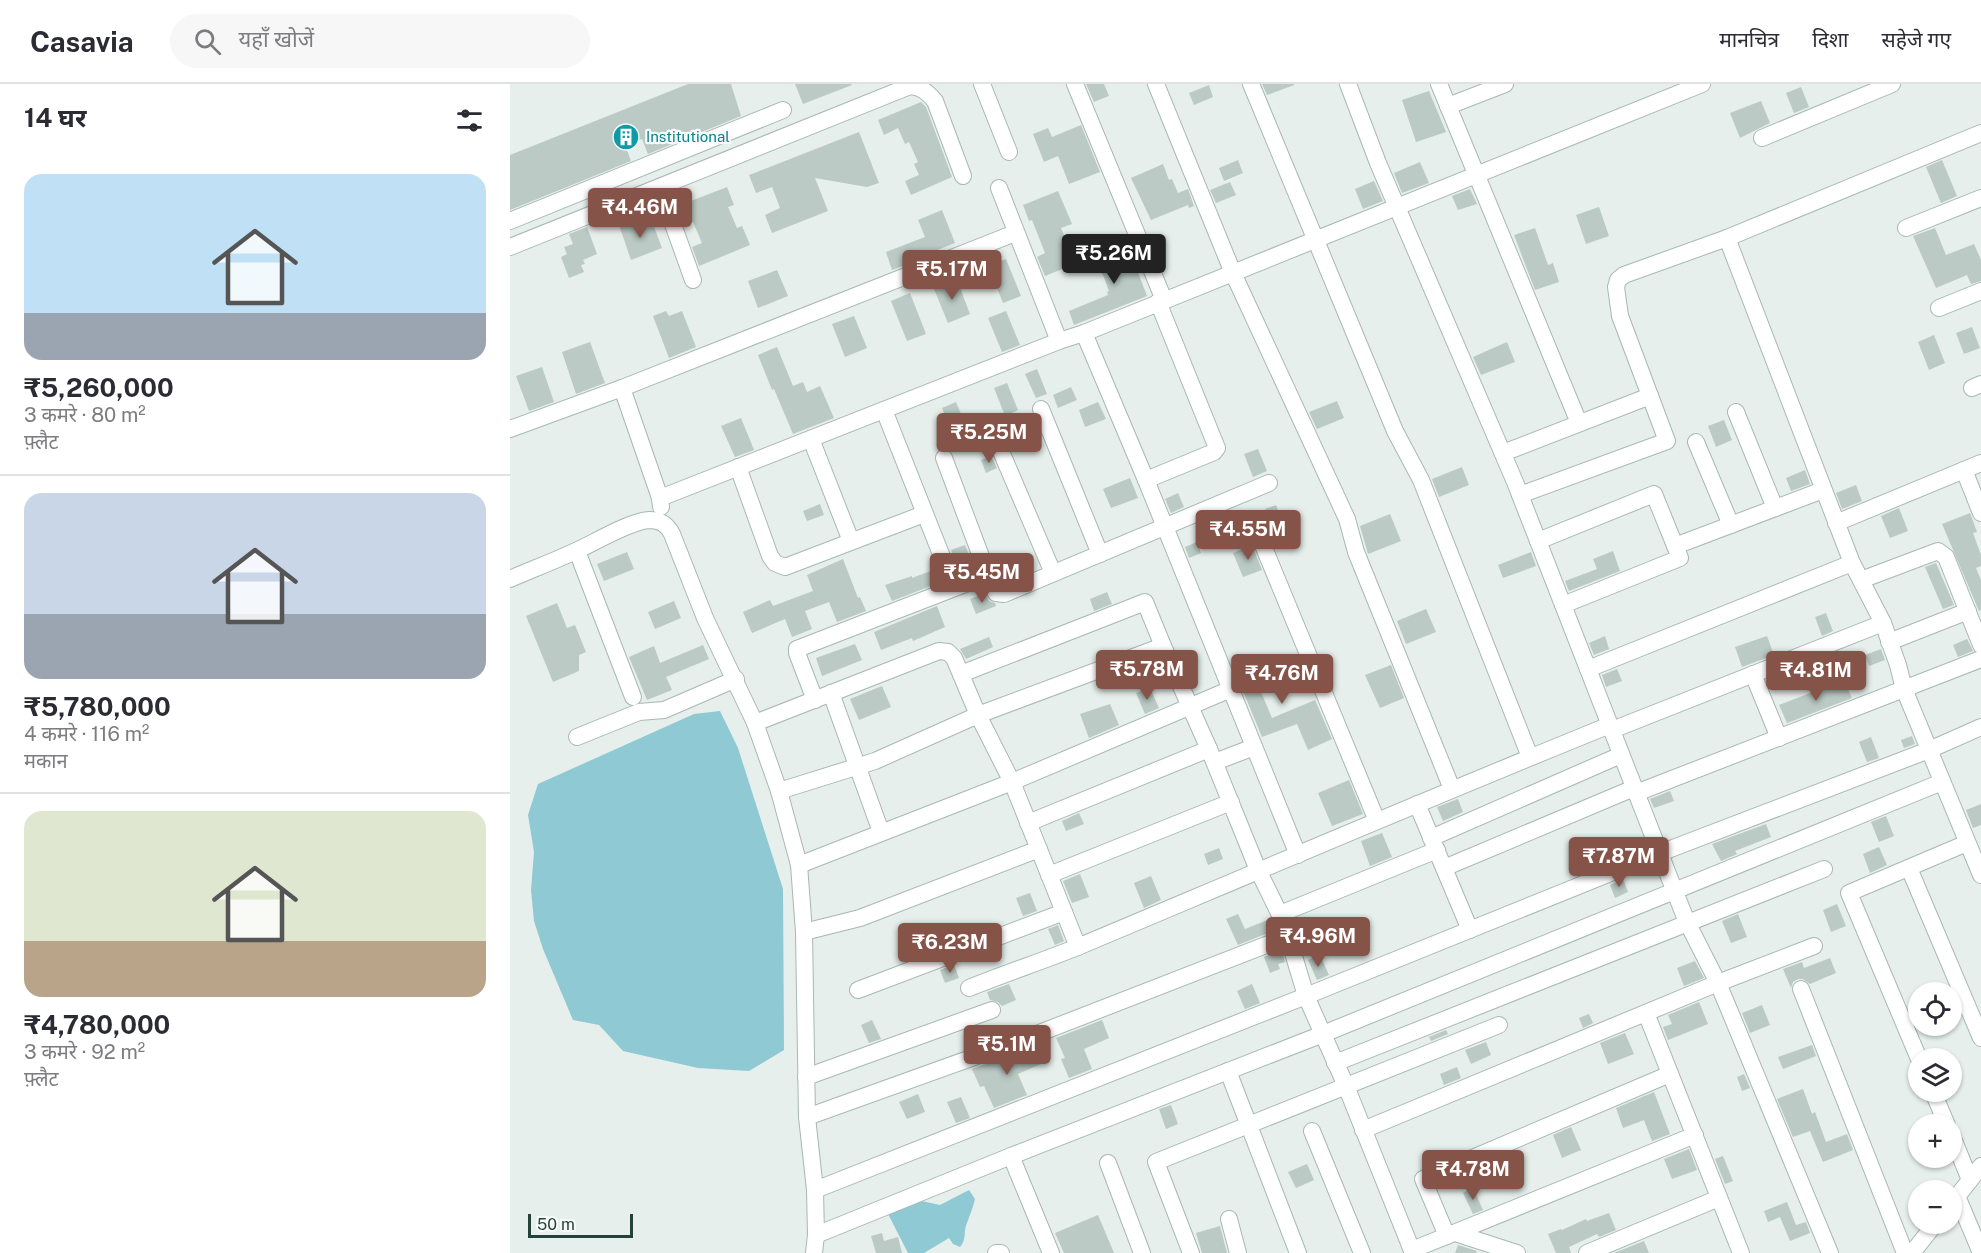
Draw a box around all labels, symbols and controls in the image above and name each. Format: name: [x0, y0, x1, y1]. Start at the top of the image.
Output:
search box: [170, 14, 590, 68]
text: Casavia: [30, 25, 134, 58]
icon: search: [191, 25, 224, 58]
text: यहाँ खोजें: [239, 26, 314, 52]
text: मानचित्र: [1719, 27, 1779, 52]
text: दिशा: [1812, 27, 1849, 52]
text: सहेजे गए: [1882, 27, 1951, 52]
text: 14 घर: [24, 102, 86, 133]
icon: filters: [453, 104, 486, 137]
building icon: Institutional: [611, 122, 641, 152]
place label: Institutional: [646, 128, 730, 145]
pin: ₹4.46M: [591, 188, 689, 239]
text: ₹4.46M: [602, 195, 678, 219]
icon: home: [201, 213, 309, 321]
pin: ₹5.26M: [1065, 234, 1163, 285]
text: ₹5.26M: [1076, 241, 1152, 265]
pin: ₹5.17M: [903, 250, 1001, 301]
text: ₹5.17M: [916, 257, 988, 281]
text: ₹5,260,000: [24, 372, 174, 403]
text: 3 कमरे · 80 m²: [24, 403, 146, 427]
pin: ₹5.25M: [940, 413, 1038, 464]
text: ₹5.25M: [951, 420, 1027, 444]
text: फ़्लैट: [24, 430, 59, 454]
pin: ₹4.55M: [1199, 510, 1297, 561]
text: ₹4.55M: [1210, 517, 1286, 541]
icon: home: [201, 532, 309, 640]
pin: ₹5.45M: [933, 553, 1031, 604]
text: ₹5.45M: [944, 560, 1020, 584]
pin: ₹5.78M: [1098, 650, 1196, 701]
pin: ₹4.81M: [1767, 651, 1865, 702]
pin: ₹4.76M: [1233, 654, 1331, 705]
text: ₹5.78M: [1110, 657, 1184, 681]
text: ₹4.81M: [1780, 658, 1852, 682]
text: ₹4.76M: [1245, 661, 1319, 685]
text: ₹5,780,000: [24, 691, 171, 722]
text: 4 कमरे · 116 m²: [24, 722, 149, 746]
text: मकान: [24, 749, 68, 773]
pin: ₹7.87M: [1570, 837, 1668, 888]
text: ₹7.87M: [1583, 844, 1655, 868]
icon: home: [201, 850, 309, 958]
pin: ₹4.96M: [1269, 917, 1367, 968]
pin: ₹6.23M: [901, 923, 999, 974]
text: ₹4.96M: [1280, 924, 1356, 948]
text: ₹6.23M: [912, 930, 988, 954]
map controls: [1908, 982, 1962, 1234]
button: locate: [1908, 982, 1962, 1036]
text: ₹4,780,000: [24, 1009, 170, 1040]
pin: ₹5.1M: [965, 1025, 1049, 1076]
text: ₹5.1M: [978, 1032, 1036, 1056]
text: 3 कमरे · 92 m²: [24, 1040, 145, 1064]
button: layers: [1908, 1048, 1962, 1102]
text: फ़्लैट: [24, 1067, 59, 1091]
button: +: [1908, 1114, 1962, 1168]
pin: ₹4.78M: [1424, 1150, 1522, 1201]
text: ₹4.78M: [1436, 1157, 1510, 1181]
button: −: [1908, 1180, 1962, 1234]
scale bar: [528, 1211, 633, 1238]
text: 50 m: [537, 1215, 575, 1234]

